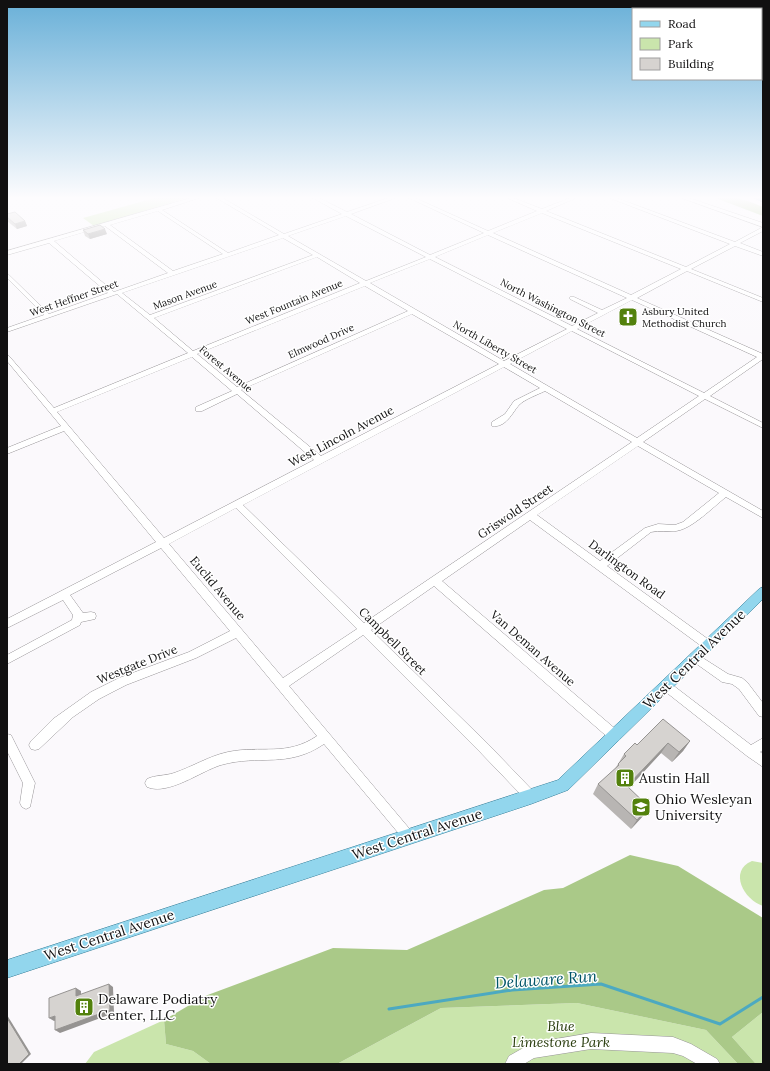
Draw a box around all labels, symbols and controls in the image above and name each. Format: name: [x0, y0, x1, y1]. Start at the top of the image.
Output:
legend: [632, 8, 762, 80]
text: Road: [668, 16, 696, 31]
text: Park: [668, 36, 694, 51]
text: Building: [668, 56, 714, 71]
street label: West Fountain Avenue: [243, 276, 345, 327]
street label: North Washington Street: [498, 276, 608, 340]
street label: West Heffner Street: [28, 277, 120, 319]
street label: Mason Avenue: [151, 277, 219, 313]
place label: Asbury United Methodist Church: [641, 305, 727, 330]
church icon: Asbury United Methodist Church: [617, 306, 639, 328]
street label: North Liberty Street: [451, 318, 539, 376]
street label: Elmwood Drive: [286, 320, 357, 361]
street label: Forest Avenue: [197, 343, 256, 396]
street label: West Lincoln Avenue: [286, 402, 396, 470]
street label: Griswold Street: [475, 480, 556, 542]
street label: Darlington Road: [586, 536, 668, 602]
street label: Euclid Avenue: [187, 553, 249, 623]
street label: Campbell Street: [356, 604, 430, 678]
street label: West Central Avenue: [639, 605, 749, 713]
street label: Van Deman Avenue: [487, 606, 579, 689]
street label: Westgate Drive: [95, 641, 180, 687]
building icon: Austin Hall: [614, 767, 636, 789]
place label: Austin Hall: [638, 769, 710, 787]
place label: Ohio Wesleyan University: [655, 790, 753, 824]
school or university icon: Ohio Wesleyan University: [630, 796, 652, 818]
street label: West Central Avenue: [350, 804, 485, 864]
street label: West Central Avenue: [42, 905, 177, 965]
water label: Delaware Run: [494, 965, 598, 993]
place label: Delaware Podiatry Center, LLC: [98, 990, 218, 1024]
building icon: Delaware Podiatry Center, LLC: [73, 996, 95, 1018]
park label: Blue Limestone Park: [512, 1017, 610, 1051]

